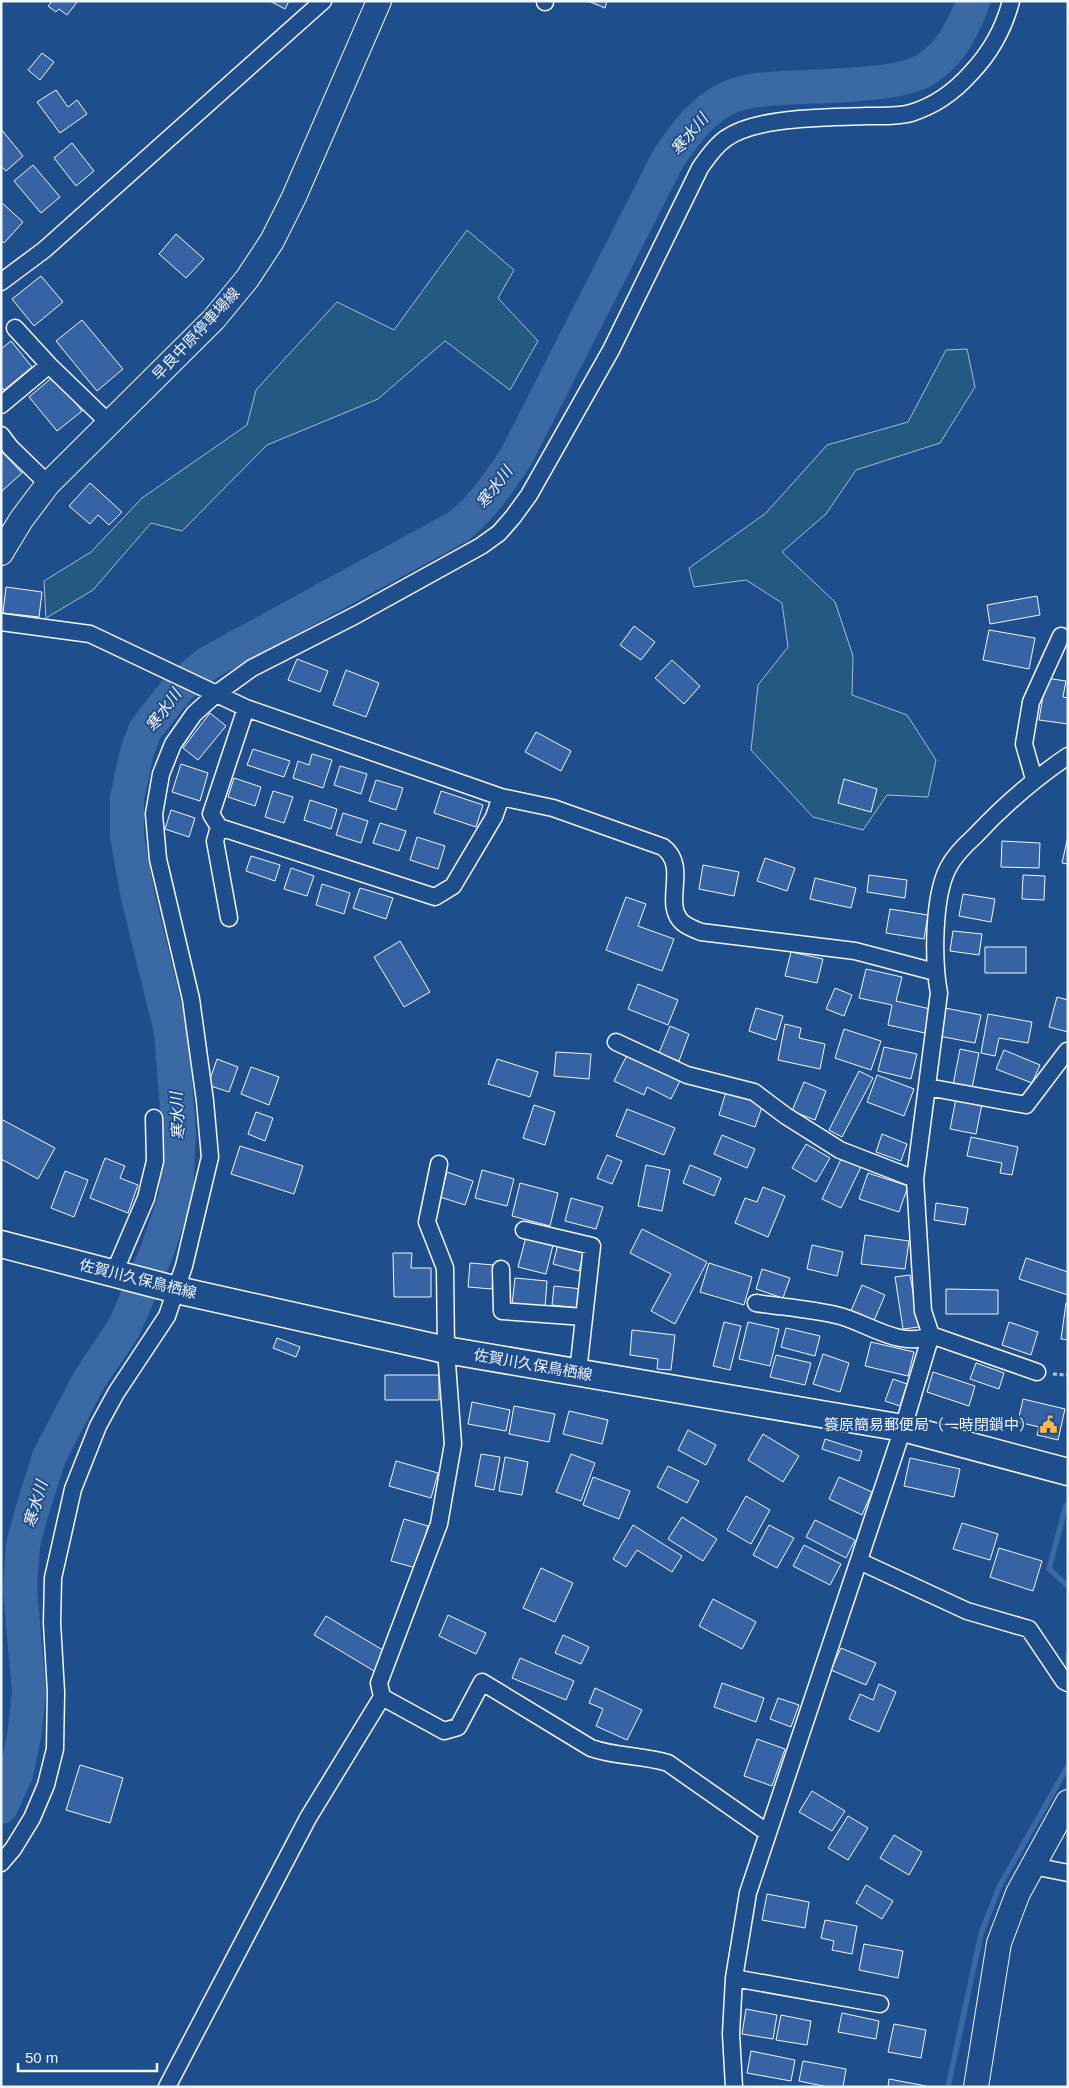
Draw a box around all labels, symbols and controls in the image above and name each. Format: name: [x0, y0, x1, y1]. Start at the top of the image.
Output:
water label: 寒水川: [667, 109, 713, 158]
street label: 早良中原停車場線: [148, 284, 243, 383]
water label: 寒水川: [473, 461, 517, 512]
water label: 寒水川: [142, 684, 186, 735]
water label: 寒水川: [168, 1090, 187, 1140]
street label: 佐賀川久保鳥栖線: [78, 1256, 198, 1301]
street label: 佐賀川久保鳥栖線: [473, 1346, 594, 1383]
public building icon: 簑原簡易郵便局（一時閉鎖中）: [1038, 1415, 1058, 1435]
place label: 簑原簡易郵便局（一時閉鎖中）: [824, 1416, 1034, 1433]
water label: 寒水川: [21, 1477, 51, 1530]
scale bar: [18, 2040, 156, 2072]
text: 50 m: [25, 2049, 58, 2066]

